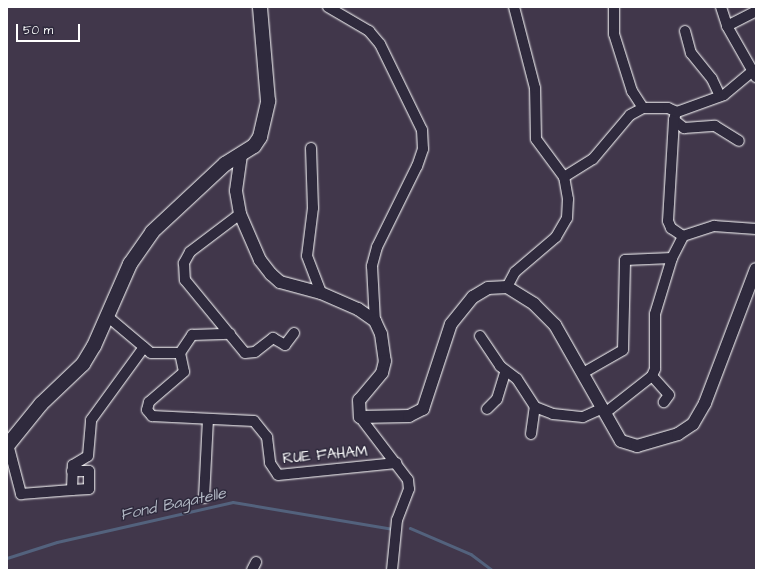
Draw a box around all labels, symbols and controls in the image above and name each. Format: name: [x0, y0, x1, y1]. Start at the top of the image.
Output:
scale bar: [18, 16, 82, 42]
text: 50 m: [23, 22, 53, 39]
street label: RUE FAHAM: [282, 442, 368, 468]
water label: Fond Bagatelle: [118, 483, 228, 525]

